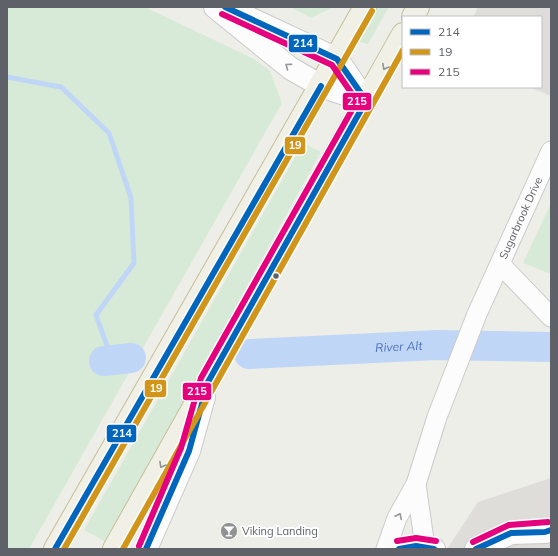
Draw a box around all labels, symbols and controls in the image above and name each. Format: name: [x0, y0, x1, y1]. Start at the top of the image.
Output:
legend: [402, 16, 542, 88]
text: 214: [438, 24, 460, 39]
line badge: 214: [288, 34, 318, 53]
text: 214: [293, 36, 313, 50]
text: 19: [438, 44, 452, 59]
one-way arrow: [285, 63, 292, 71]
one-way arrow: [382, 63, 389, 71]
text: 215: [438, 64, 460, 79]
line badge: 215: [342, 92, 372, 111]
text: 215: [347, 94, 367, 108]
line badge: 19: [284, 136, 306, 155]
text: 19: [288, 138, 302, 152]
street label: Sugarbrook Drive: [496, 175, 545, 261]
unlabelled marker: [271, 271, 281, 281]
water label: River Alt: [375, 338, 424, 355]
line badge: 19: [144, 379, 167, 398]
text: 19: [149, 381, 163, 395]
line badge: 215: [182, 382, 212, 401]
text: 215: [187, 384, 207, 398]
line badge: 214: [106, 424, 137, 443]
text: 214: [112, 426, 132, 440]
one-way arrow: [159, 461, 166, 468]
one-way arrow: [394, 512, 402, 520]
bar icon: Viking Landing: [219, 521, 239, 541]
place label: Viking Landing: [242, 524, 318, 538]

